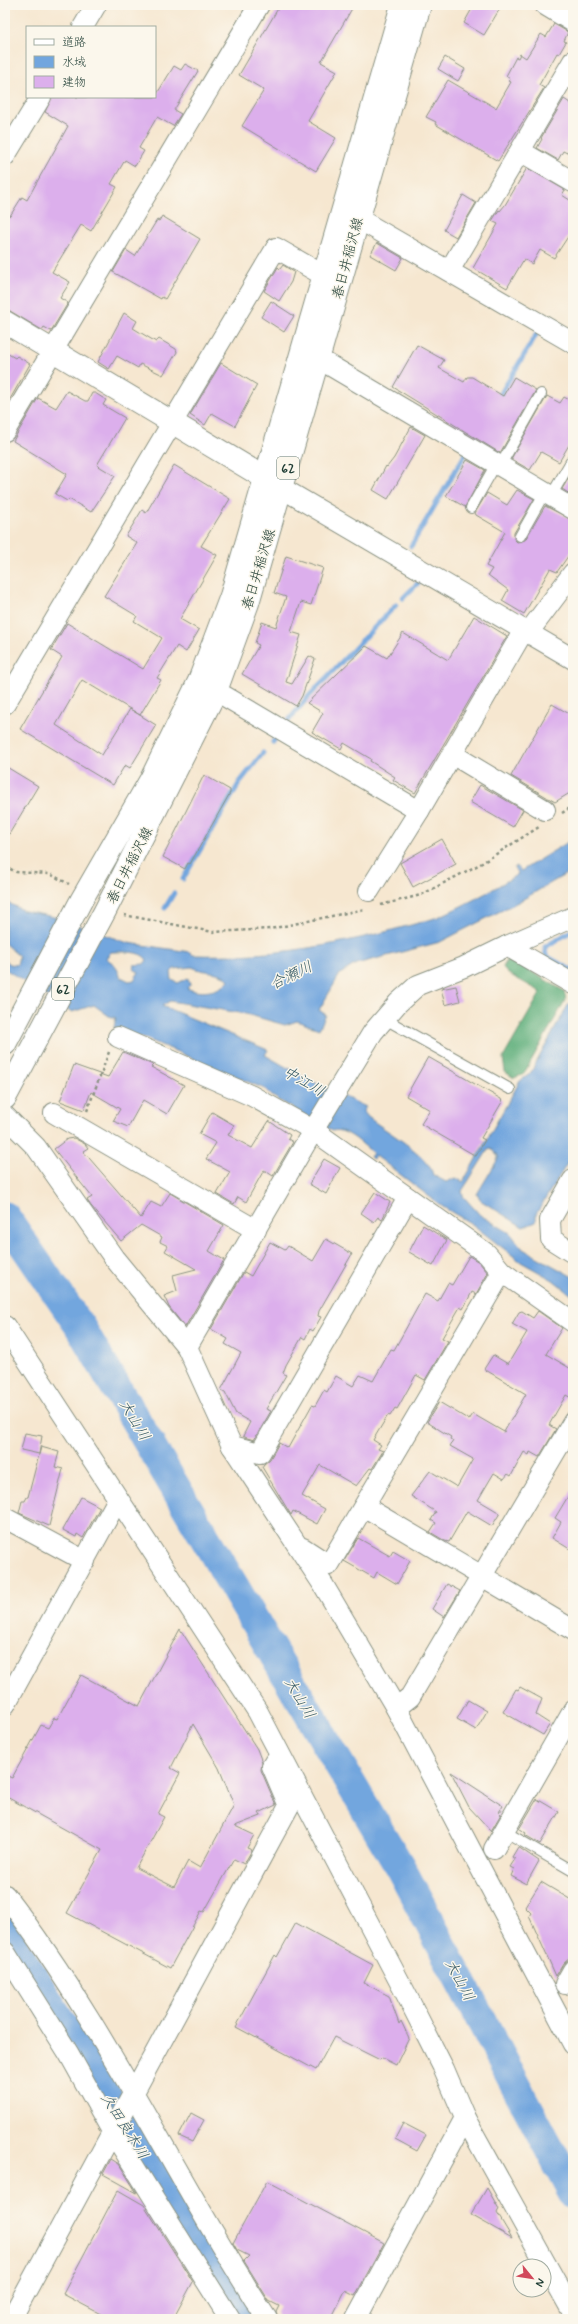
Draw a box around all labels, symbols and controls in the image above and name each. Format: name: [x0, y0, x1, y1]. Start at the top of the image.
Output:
legend: [26, 26, 156, 98]
text: 道路: [62, 35, 86, 51]
text: 水域: [62, 55, 86, 71]
text: 建物: [62, 75, 86, 91]
street label: 春日井稲沢線: [328, 215, 368, 301]
road number: 62: [277, 457, 299, 479]
street label: 春日井稲沢線: [238, 526, 280, 612]
street label: 春日井稲沢線: [103, 824, 157, 907]
water label: 合瀬川: [267, 957, 316, 995]
road number: 62: [52, 978, 74, 1000]
water label: 中江川: [279, 1062, 328, 1102]
water label: 大山川: [114, 1396, 154, 1445]
water label: 大山川: [279, 1674, 319, 1723]
water label: 大山川: [440, 1956, 479, 2005]
water label: 久田良木川: [96, 2089, 153, 2164]
north arrow: [512, 2258, 552, 2298]
text: N: [532, 2276, 548, 2289]

